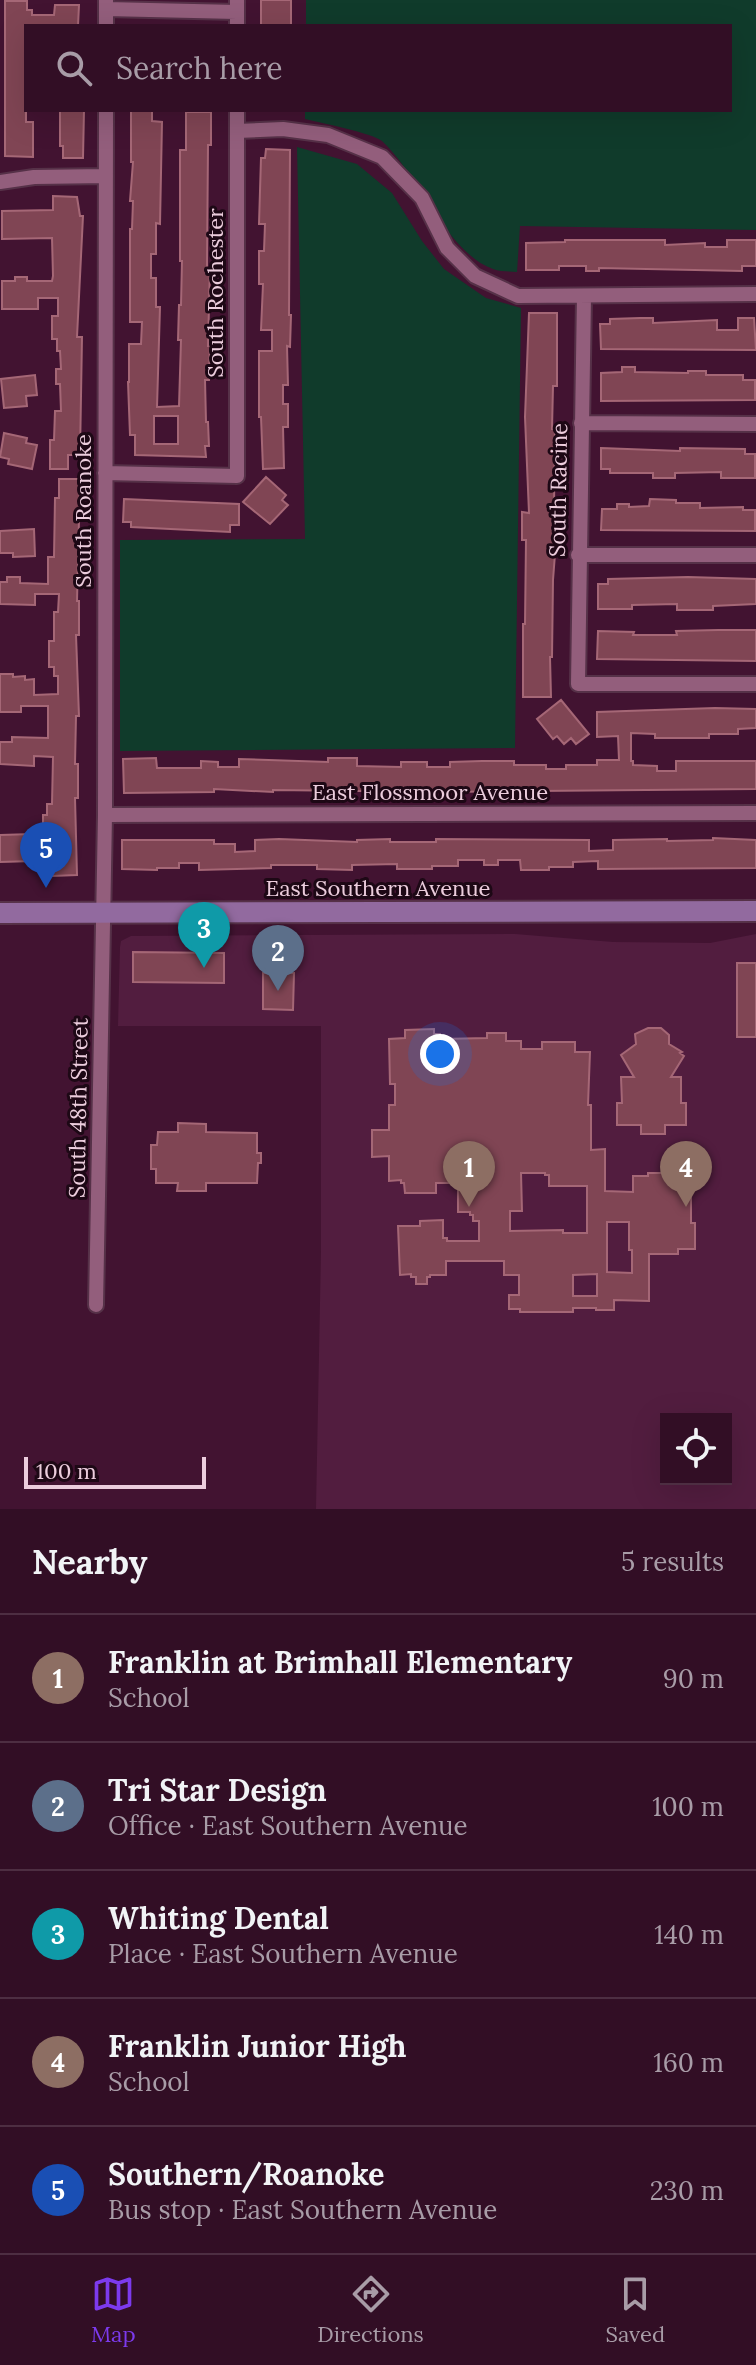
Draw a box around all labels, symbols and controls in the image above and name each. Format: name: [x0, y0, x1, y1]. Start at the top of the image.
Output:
search box: [24, 24, 732, 112]
icon: search: [52, 46, 96, 90]
text: Search here: [116, 49, 283, 87]
street label: South Rochester: [201, 208, 229, 378]
street label: South Racine: [543, 423, 573, 557]
street label: South Roanoke: [69, 434, 97, 588]
street label: East Flossmoor Avenue: [312, 778, 548, 806]
pin: 5: [20, 822, 72, 888]
street label: East Southern Avenue: [266, 874, 491, 902]
pin: 3: [178, 902, 230, 968]
pin: 2: [252, 925, 304, 991]
street label: South 48th Street: [62, 1017, 94, 1198]
your location: [420, 1034, 460, 1074]
pin: 1: [443, 1141, 495, 1207]
pin: 4: [660, 1141, 712, 1207]
map controls: [660, 1413, 732, 1485]
button: locate: [660, 1413, 732, 1485]
scale bar: [24, 1453, 206, 1489]
text: 100 m: [36, 1457, 97, 1485]
text: Nearby: [32, 1540, 148, 1583]
text: 5 results: [621, 1545, 724, 1578]
text: Franklin at Brimhall Elementary: [108, 1643, 572, 1681]
text: 1: [53, 1662, 63, 1695]
text: 90 m: [663, 1662, 724, 1695]
text: School: [108, 1681, 190, 1714]
text: Tri Star Design: [108, 1771, 327, 1809]
text: 2: [51, 1790, 65, 1823]
text: 100 m: [652, 1790, 724, 1823]
text: Office · East Southern Avenue: [108, 1809, 468, 1842]
text: Whiting Dental: [108, 1899, 329, 1937]
text: 3: [51, 1918, 65, 1951]
text: 140 m: [654, 1918, 724, 1951]
text: Place · East Southern Avenue: [108, 1937, 458, 1970]
text: Franklin Junior High: [108, 2027, 406, 2065]
text: 4: [51, 2046, 65, 2079]
text: 160 m: [653, 2046, 724, 2079]
text: School: [108, 2065, 190, 2098]
text: Southern/Roanoke: [108, 2155, 384, 2193]
text: 5: [51, 2174, 65, 2207]
text: 230 m: [650, 2174, 724, 2207]
text: Bus stop · East Southern Avenue: [108, 2193, 497, 2226]
tab: Map: [91, 2272, 136, 2348]
tab: Directions: [317, 2272, 424, 2348]
tab: Saved: [606, 2272, 665, 2348]

